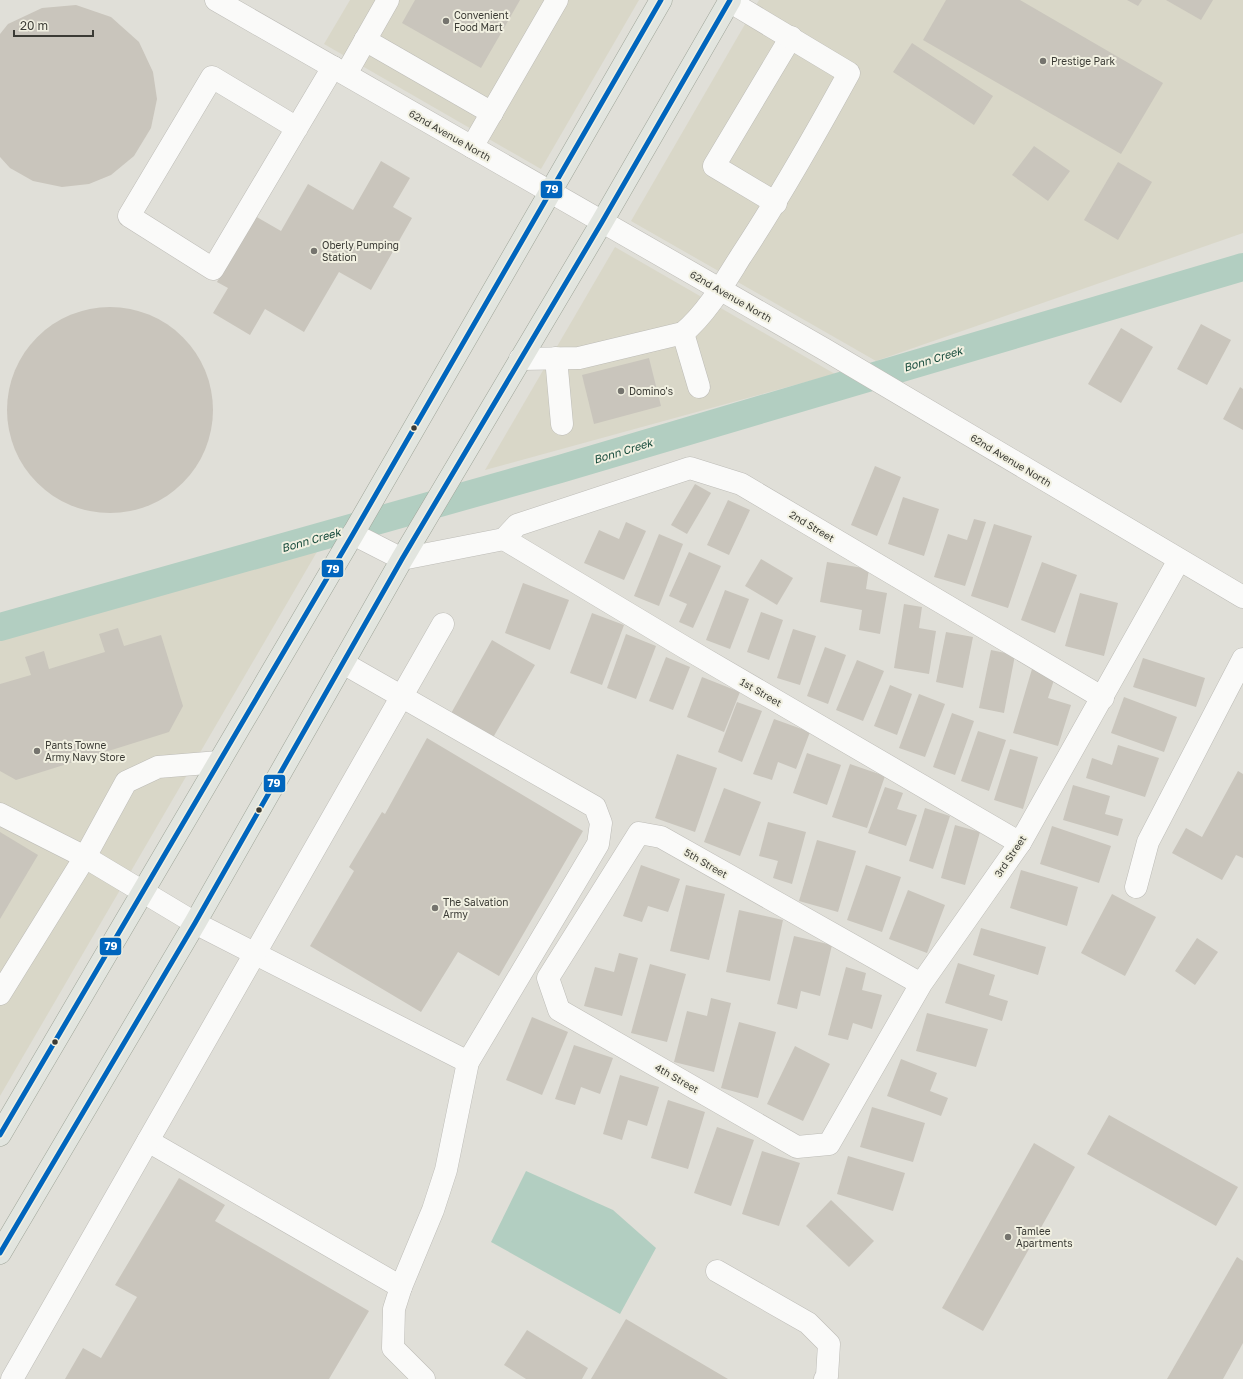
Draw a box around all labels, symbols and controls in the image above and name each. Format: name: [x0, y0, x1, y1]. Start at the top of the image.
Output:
place label: Convenient Food Mart: [454, 9, 509, 33]
scale bar: [14, 12, 93, 38]
marker: Convenient Food Mart: [441, 16, 451, 26]
text: 20 m: [20, 18, 48, 33]
place label: Prestige Park: [1051, 55, 1116, 67]
marker: Prestige Park: [1038, 56, 1048, 66]
street label: 62nd Avenue North: [407, 107, 493, 163]
line badge: 79: [540, 180, 563, 199]
text: 79: [546, 182, 559, 195]
place label: Oberly Pumping Station: [322, 239, 399, 263]
marker: Oberly Pumping Station: [309, 246, 319, 256]
street label: 62nd Avenue North: [688, 268, 774, 324]
water label: Bonn Creek: [902, 343, 966, 374]
place label: Domino's: [629, 385, 673, 397]
marker: Domino's: [616, 386, 626, 396]
unlabelled marker: [409, 423, 419, 433]
street label: 62nd Avenue North: [968, 431, 1054, 489]
water label: Bonn Creek: [592, 435, 656, 466]
street label: 2nd Street: [787, 508, 837, 544]
water label: Bonn Creek: [280, 524, 344, 554]
line badge: 79: [321, 559, 344, 578]
text: 79: [327, 562, 340, 575]
street label: 1st Street: [738, 675, 784, 709]
place label: Pants Towne Army Navy Store: [45, 739, 125, 763]
marker: Pants Towne Army Navy Store: [32, 746, 42, 756]
line badge: 79: [263, 774, 286, 793]
text: 79: [268, 776, 281, 789]
unlabelled marker: [254, 805, 264, 815]
street label: 3rd Street: [992, 833, 1028, 879]
street label: 5th Street: [682, 846, 730, 880]
place label: The Salvation Army: [443, 896, 508, 920]
marker: The Salvation Army: [430, 903, 440, 913]
line badge: 79: [99, 937, 122, 956]
text: 79: [105, 939, 118, 952]
unlabelled marker: [50, 1037, 60, 1047]
street label: 4th Street: [653, 1061, 701, 1095]
place label: Tamlee Apartments: [1016, 1225, 1073, 1249]
marker: Tamlee Apartments: [1003, 1232, 1013, 1242]

